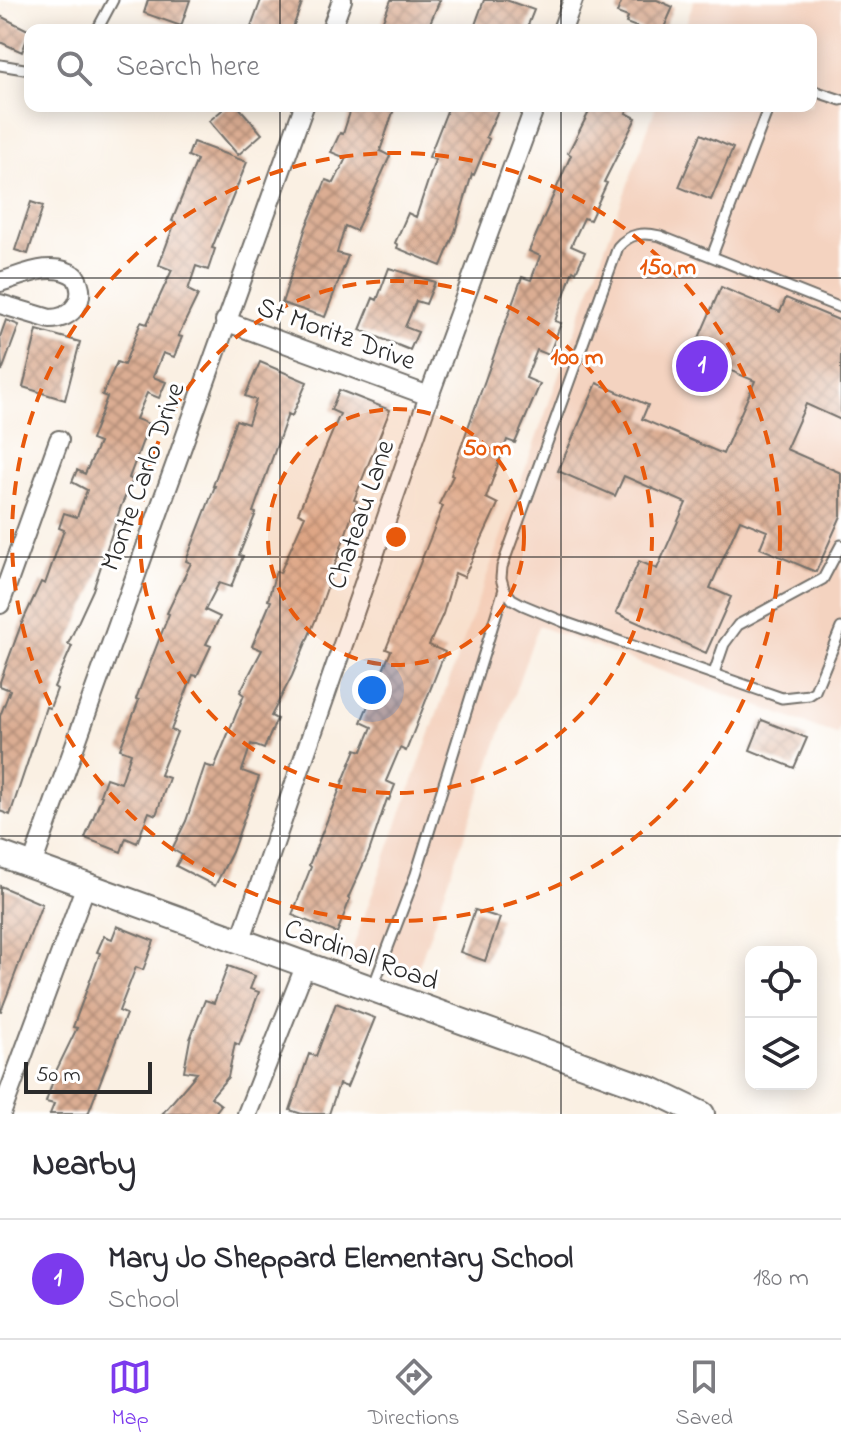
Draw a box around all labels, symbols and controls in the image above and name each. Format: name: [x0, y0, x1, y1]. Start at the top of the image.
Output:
search box: [24, 24, 817, 112]
icon: search: [52, 46, 96, 90]
text: Search here: [116, 46, 260, 90]
text: 150 m: [640, 251, 697, 286]
street label: St Moritz Drive: [251, 288, 421, 383]
pin: 1: [676, 336, 728, 396]
text: 100 m: [551, 341, 604, 376]
street label: Monte Carlo Drive: [91, 377, 198, 577]
text: 50 m: [463, 432, 512, 467]
street label: Chateau Lane: [318, 434, 407, 595]
centre of rings: [382, 523, 410, 551]
your location: [352, 670, 392, 710]
street label: Cardinal Road: [278, 909, 444, 1003]
map controls: [745, 946, 817, 1090]
button: locate: [745, 946, 817, 1018]
button: layers: [745, 1018, 817, 1090]
scale bar: [24, 1058, 152, 1094]
text: 50 m: [36, 1060, 81, 1092]
text: Nearby: [32, 1141, 136, 1191]
text: Mary Jo Sheppard Elementary School: [108, 1238, 573, 1282]
text: 1: [54, 1260, 62, 1298]
text: 180 m: [753, 1260, 809, 1298]
text: School: [108, 1282, 179, 1320]
tab: Map: [108, 1355, 152, 1435]
tab: Directions: [368, 1355, 459, 1435]
tab: Saved: [676, 1355, 733, 1435]

